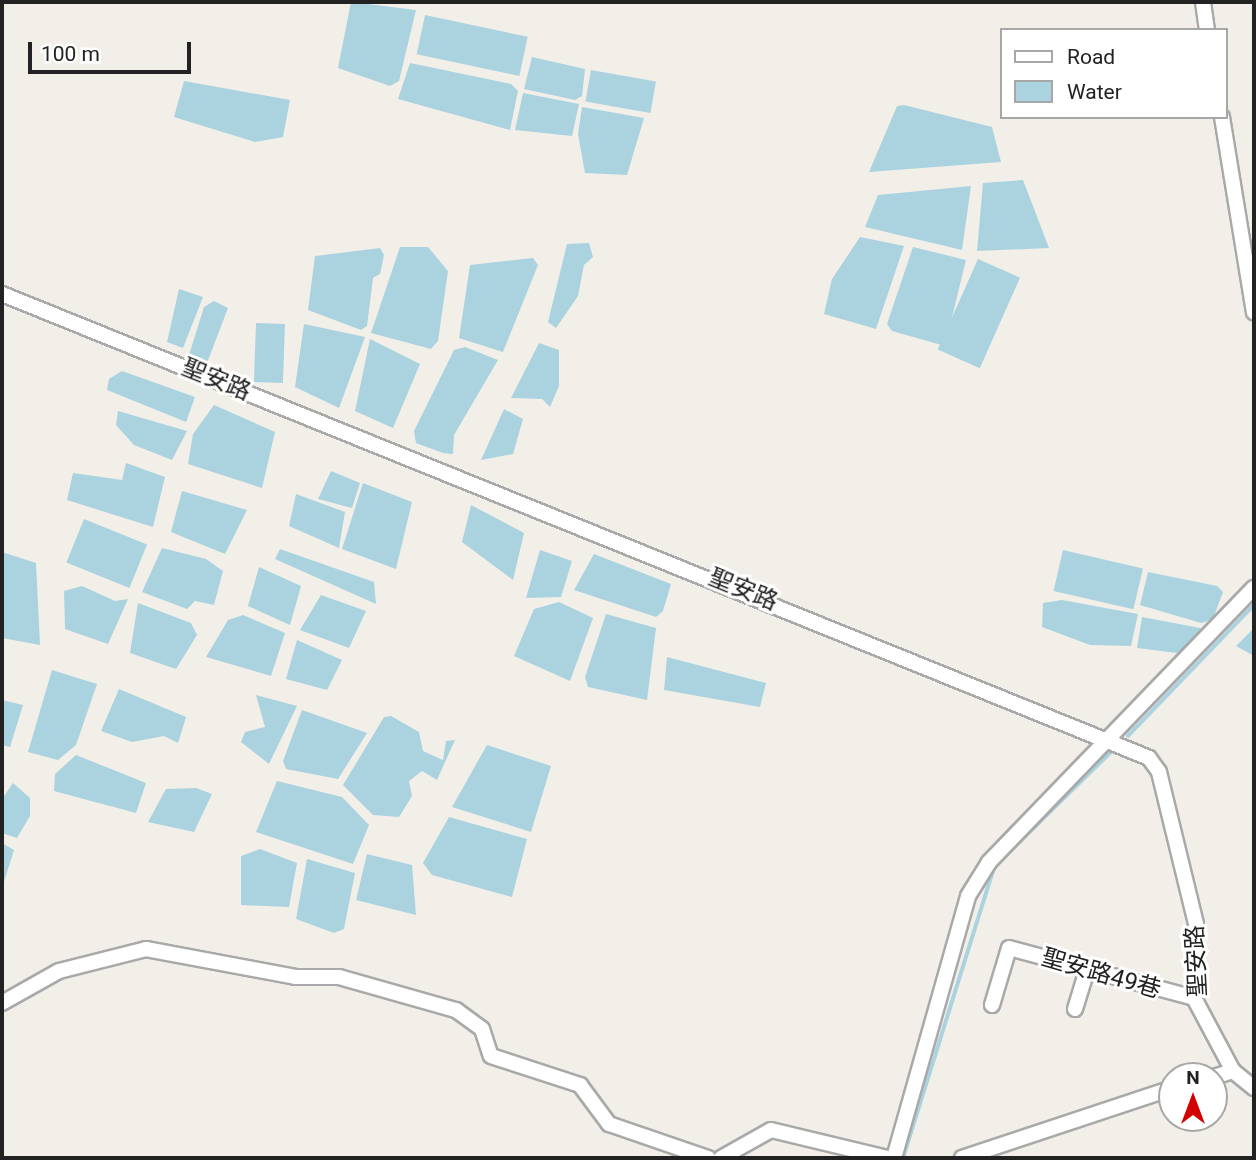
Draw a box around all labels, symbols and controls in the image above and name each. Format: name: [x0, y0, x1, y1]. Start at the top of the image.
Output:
scale bar: [32, 28, 194, 72]
legend: [1000, 28, 1228, 119]
text: 100 m: [41, 42, 100, 66]
text: Road: [1067, 45, 1115, 69]
text: Water: [1067, 80, 1122, 104]
street label: 聖安路: [177, 353, 255, 407]
street label: 聖安路: [704, 563, 782, 617]
street label: 聖安路: [1181, 924, 1213, 998]
street label: 聖安路49巷: [1038, 943, 1164, 1005]
north arrow: [1158, 1062, 1228, 1132]
text: N: [1186, 1066, 1200, 1089]

